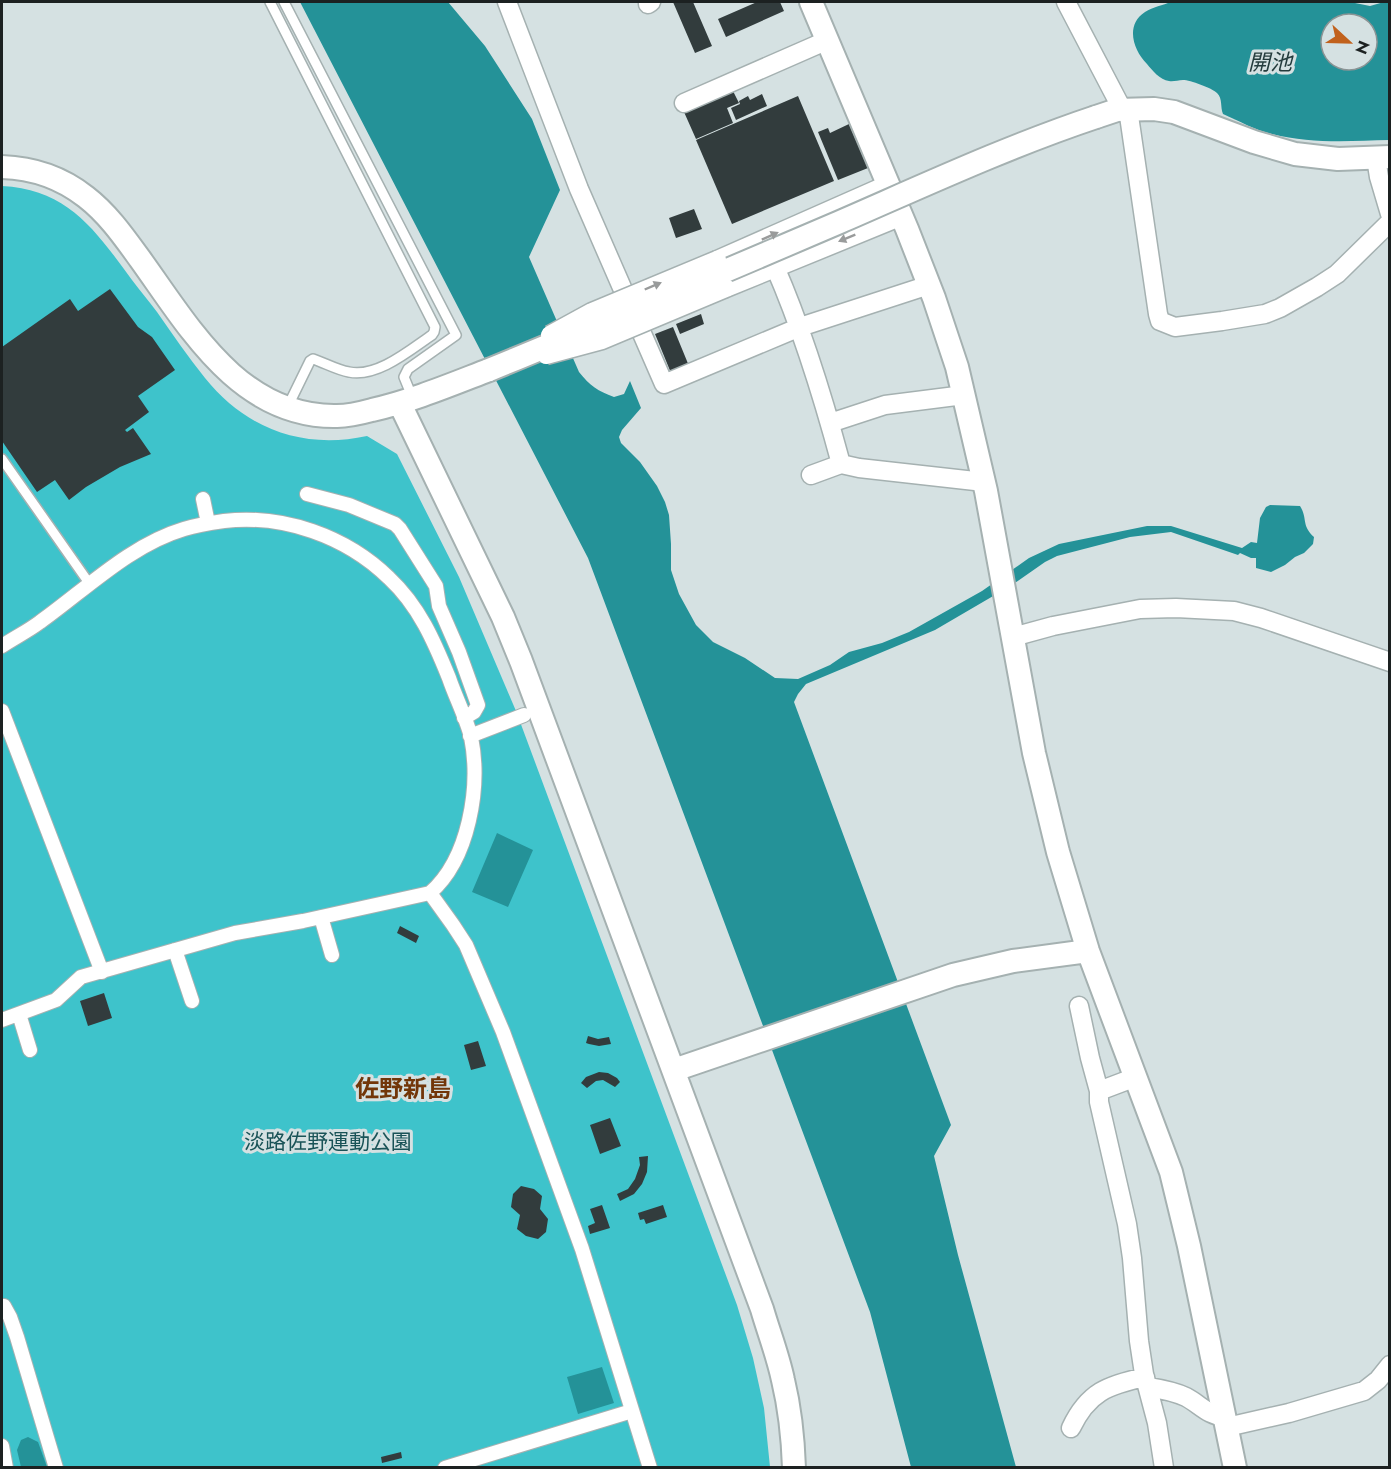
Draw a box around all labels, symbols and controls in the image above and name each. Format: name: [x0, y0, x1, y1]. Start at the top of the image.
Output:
north arrow: [1319, 12, 1379, 72]
text: N: [1349, 37, 1375, 58]
water label: 開池: [1248, 46, 1294, 78]
one-way arrow: [762, 232, 779, 241]
one-way arrow: [838, 233, 856, 243]
one-way arrow: [644, 282, 661, 291]
district label: 佐野新島: [355, 1071, 451, 1106]
park label: 淡路佐野運動公園: [244, 1127, 412, 1157]

